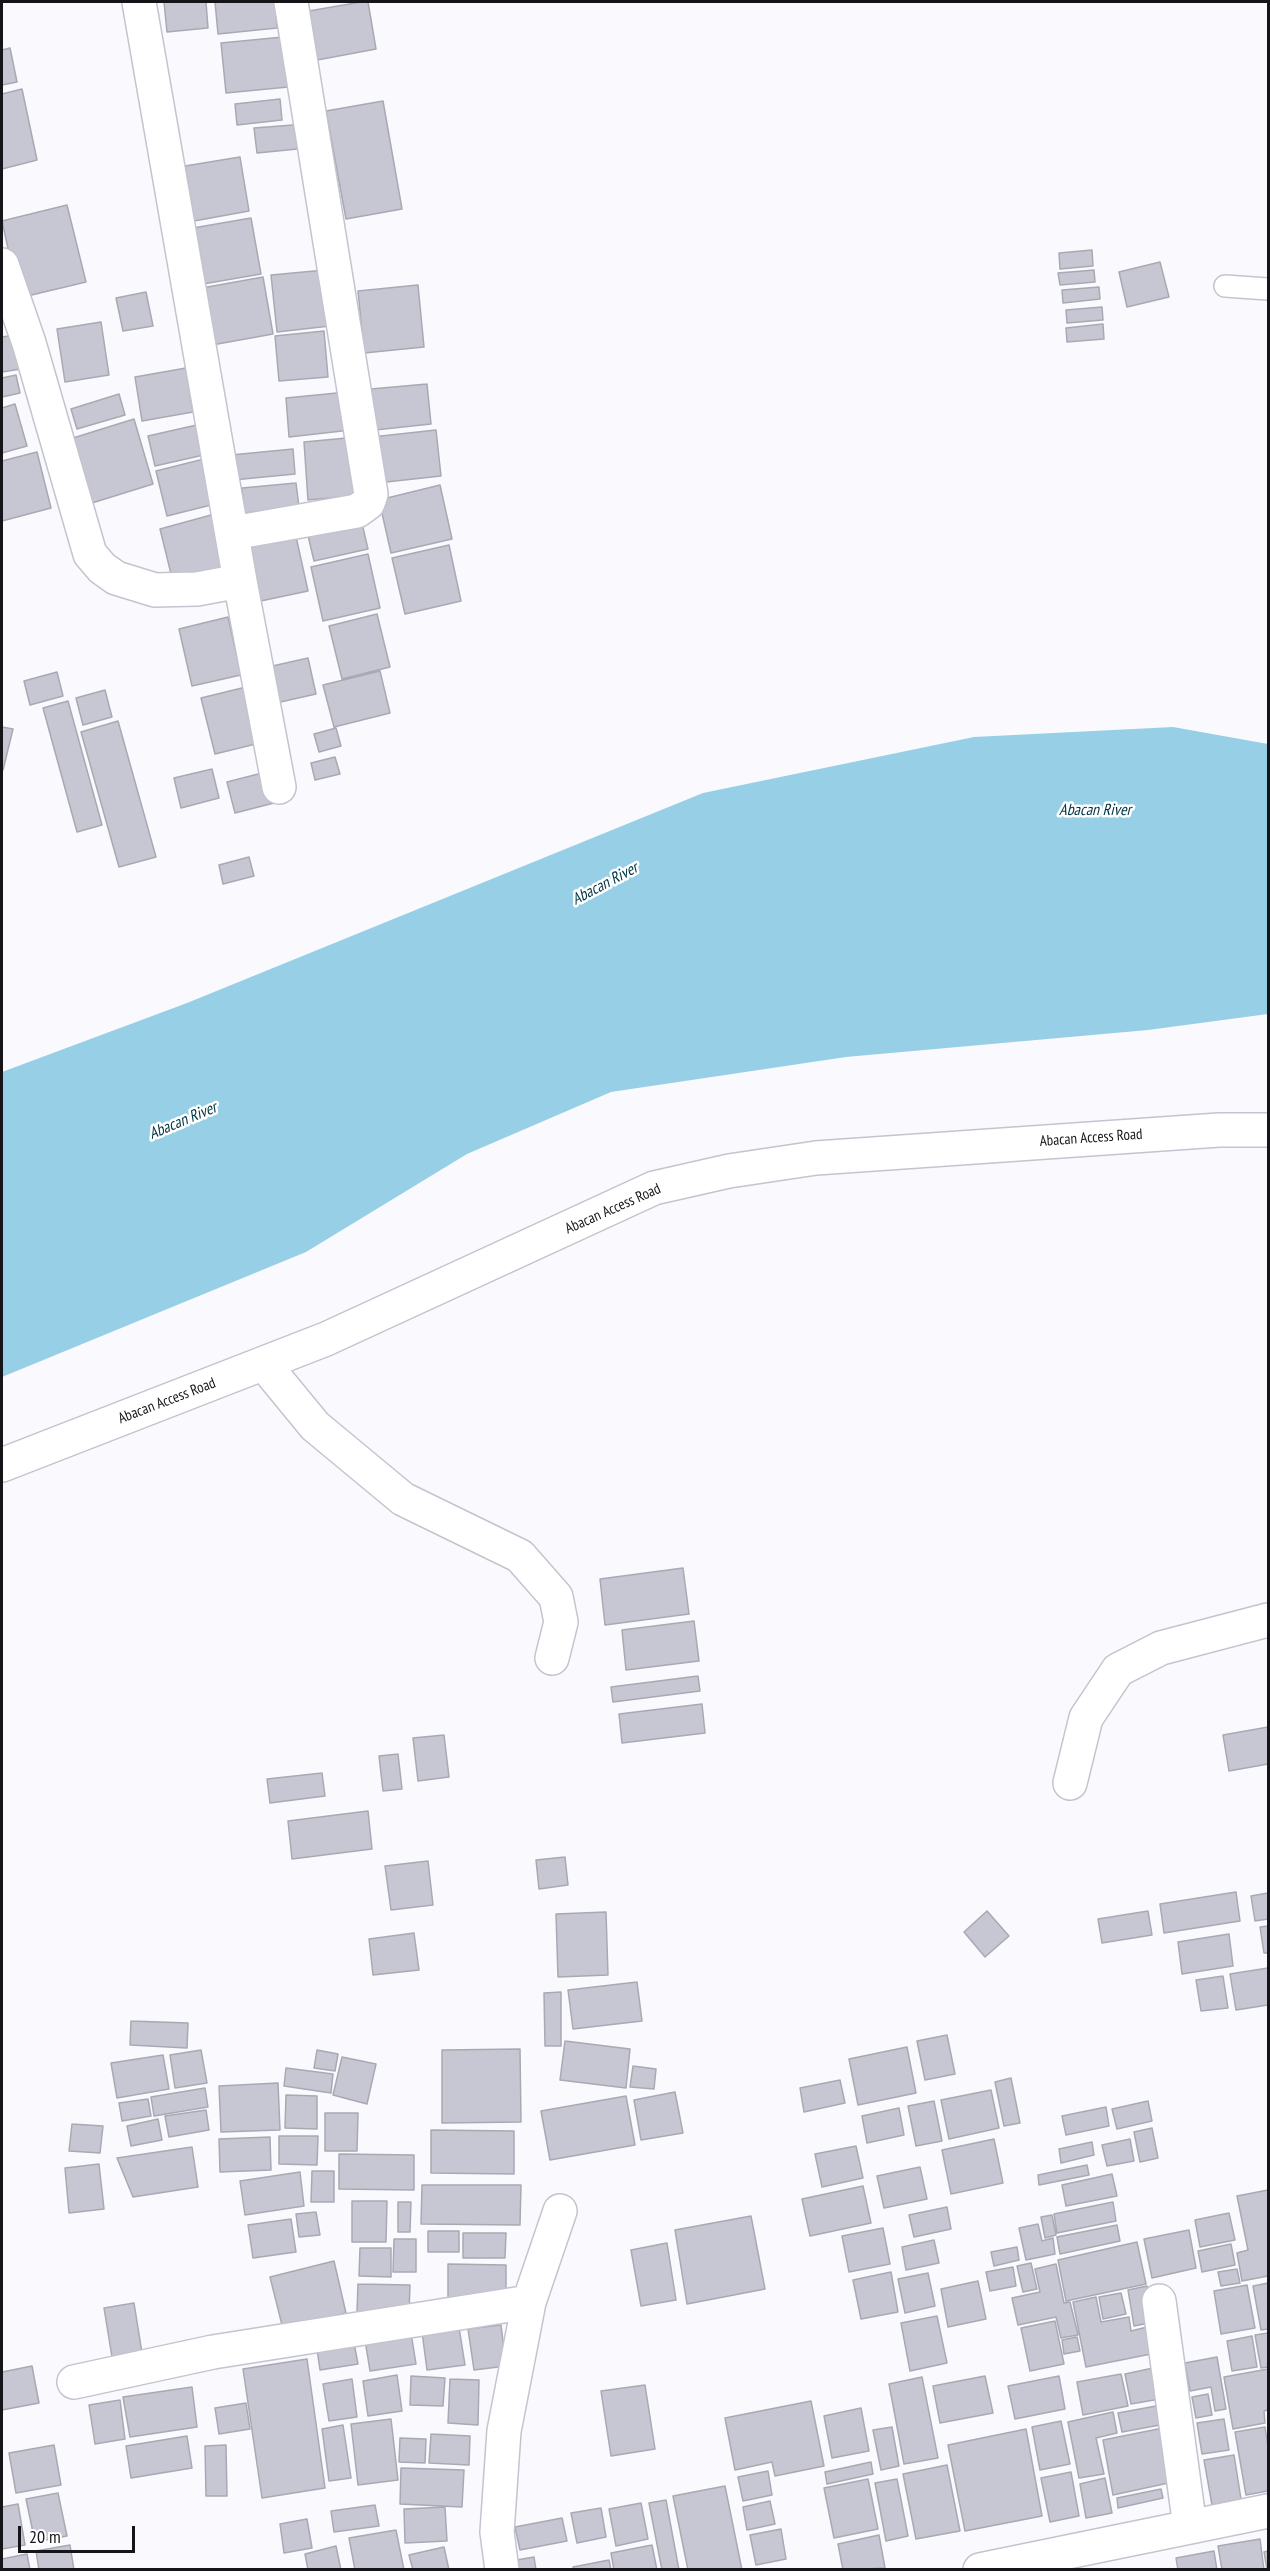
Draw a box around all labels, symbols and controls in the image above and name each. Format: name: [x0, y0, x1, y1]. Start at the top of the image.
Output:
water label: Abacan River: [1059, 800, 1131, 820]
water label: Abacan River: [569, 859, 641, 909]
water label: Abacan River: [146, 1098, 220, 1144]
street label: Abacan Access Road: [1039, 1125, 1143, 1151]
street label: Abacan Access Road: [562, 1180, 664, 1238]
street label: Abacan Access Road: [116, 1374, 218, 1428]
scale bar: [21, 2514, 138, 2552]
text: 20 m: [29, 2525, 61, 2548]

